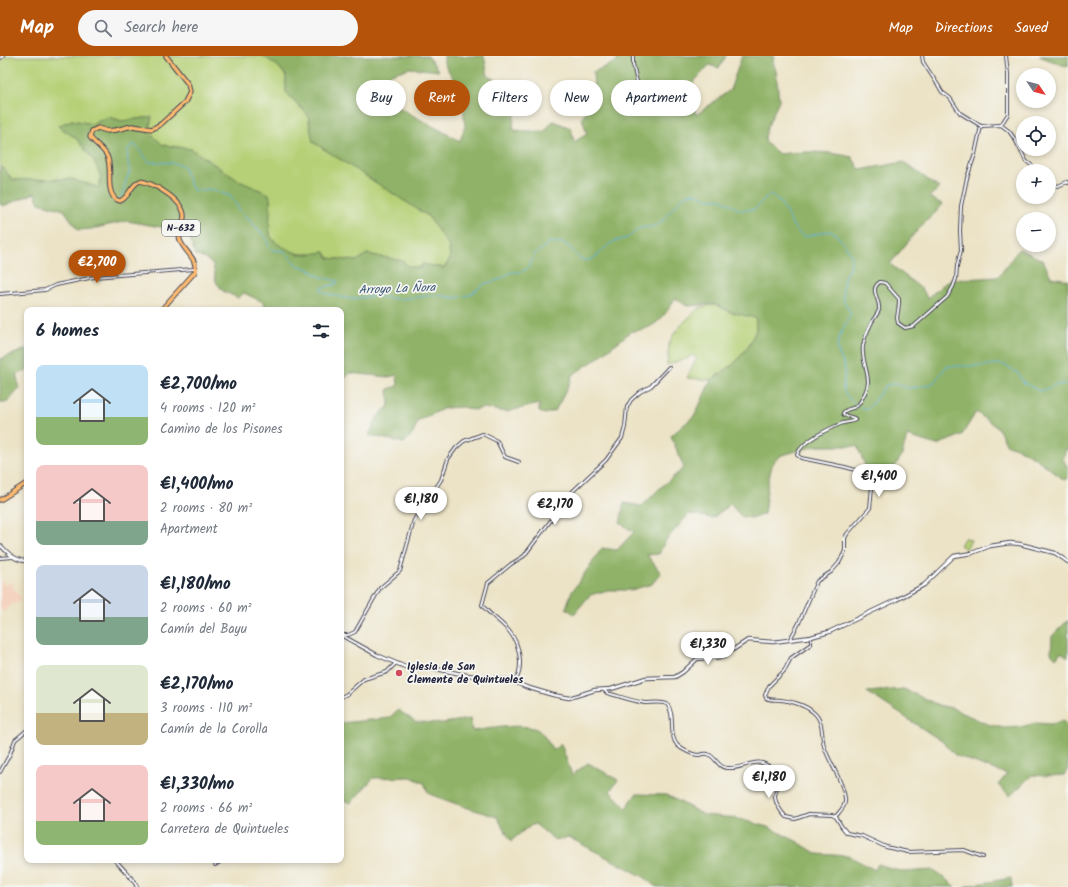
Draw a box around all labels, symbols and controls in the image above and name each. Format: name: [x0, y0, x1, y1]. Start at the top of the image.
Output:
search box: [78, 10, 358, 46]
text: Map: [20, 13, 54, 43]
text: Search here: [124, 16, 198, 40]
icon: search: [92, 17, 114, 39]
text: Map: [888, 17, 913, 39]
text: Directions: [935, 17, 993, 39]
text: Saved: [1015, 17, 1048, 39]
north arrow: [1016, 68, 1056, 108]
map controls: [1016, 68, 1056, 252]
chip: Buy: [356, 80, 406, 116]
chip: Rent: [414, 80, 470, 116]
chip: Filters: [478, 80, 542, 116]
chip: New: [550, 80, 603, 116]
chip: Apartment: [611, 80, 701, 116]
button: locate: [1016, 116, 1056, 156]
button: +: [1016, 164, 1056, 204]
button: −: [1016, 212, 1056, 252]
road number: N-632: [162, 220, 200, 236]
pin: €2,700: [64, 250, 130, 284]
text: €2,700: [78, 252, 116, 273]
water label: Arroyo La Ñora: [358, 278, 437, 300]
text: 6 homes: [36, 318, 99, 345]
icon: filters: [310, 320, 332, 342]
text: €2,700/mo: [160, 371, 237, 398]
icon: home: [68, 381, 116, 429]
text: 4 rooms · 120 m²: [160, 398, 256, 419]
text: Camino de los Pisones: [160, 419, 283, 440]
pin: €1,400: [846, 464, 912, 498]
text: €1,400: [861, 466, 897, 487]
text: €1,400/mo: [160, 471, 234, 498]
icon: home: [68, 481, 116, 529]
pin: €1,180: [388, 487, 454, 521]
text: €1,180: [404, 489, 438, 510]
pin: €2,170: [522, 492, 588, 526]
text: €2,170: [537, 494, 573, 515]
text: 2 rooms · 80 m²: [160, 498, 252, 519]
text: Apartment: [160, 519, 218, 540]
text: €1,180/mo: [160, 571, 231, 598]
icon: home: [68, 581, 116, 629]
text: 2 rooms · 60 m²: [160, 598, 252, 619]
text: Camín del Bayu: [160, 619, 247, 640]
pin: €1,330: [675, 632, 741, 666]
text: €1,330: [690, 634, 726, 655]
place label: Iglesia de San Clemente de Quintueles: [407, 658, 524, 689]
marker: Iglesia de San Clemente de Quintueles: [394, 668, 404, 678]
text: €2,170/mo: [160, 671, 234, 698]
icon: home: [68, 681, 116, 729]
text: 3 rooms · 110 m²: [160, 698, 252, 719]
text: Camín de la Corolla: [160, 719, 268, 740]
pin: €1,180: [736, 765, 802, 799]
text: €1,180: [752, 767, 786, 788]
text: €1,330/mo: [160, 771, 234, 798]
icon: home: [68, 781, 116, 829]
text: 2 rooms · 66 m²: [160, 798, 252, 819]
text: Carretera de Quintueles: [160, 819, 289, 840]

